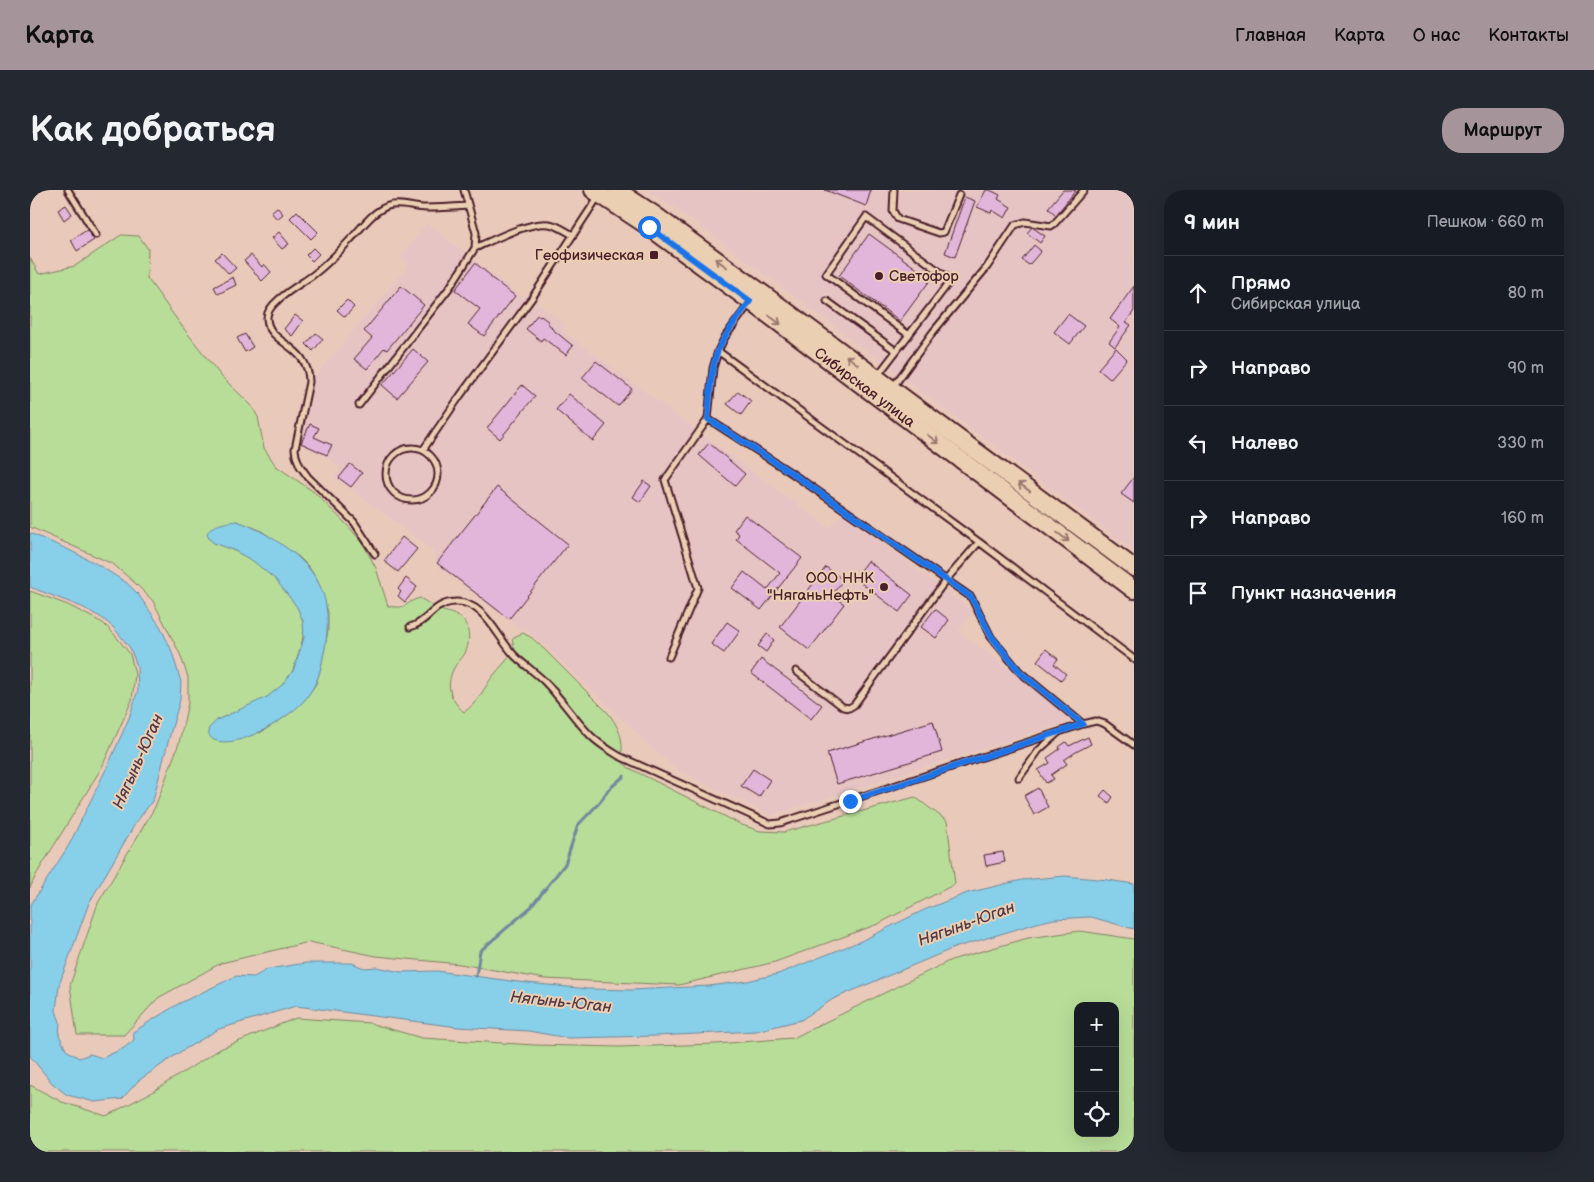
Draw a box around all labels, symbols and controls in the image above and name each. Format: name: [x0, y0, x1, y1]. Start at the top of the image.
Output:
text: Карта: [25, 21, 94, 50]
text: Главная: [1235, 25, 1306, 46]
text: Карта: [1334, 25, 1385, 46]
text: О нас: [1413, 25, 1460, 46]
text: Контакты: [1488, 25, 1569, 46]
button: Маршрут: [1442, 108, 1564, 153]
text: Как добраться: [30, 109, 276, 152]
text: 9 мин: [1184, 210, 1240, 235]
text: Пешком · 660 m: [1427, 213, 1544, 232]
route start: [638, 216, 661, 239]
place label: Геофизическая: [535, 246, 644, 265]
marker: Геофизическая: [648, 249, 660, 261]
one-way arrow: [714, 258, 728, 268]
place label: Светофор: [889, 267, 959, 286]
marker: Светофор: [873, 270, 885, 282]
text: Прямо: [1231, 272, 1291, 295]
icon: ahead: [1184, 279, 1212, 307]
text: 80 m: [1508, 284, 1544, 303]
text: Сибирская улица: [1231, 295, 1361, 314]
one-way arrow: [768, 315, 782, 325]
street label: Сибирская улица: [810, 344, 919, 432]
one-way arrow: [846, 354, 859, 365]
icon: right: [1184, 354, 1212, 382]
text: Направо: [1231, 357, 1311, 380]
text: 90 m: [1508, 359, 1544, 378]
icon: left: [1184, 429, 1212, 457]
text: Налево: [1231, 432, 1298, 455]
one-way arrow: [926, 434, 940, 444]
text: 330 m: [1497, 434, 1544, 453]
one-way arrow: [1018, 482, 1032, 492]
icon: right: [1184, 504, 1212, 532]
text: Направо: [1231, 507, 1311, 530]
text: 160 m: [1501, 509, 1544, 528]
one-way arrow: [1056, 531, 1069, 542]
place label: ООО ННК "НяганьНефть": [767, 569, 874, 605]
icon: arrive: [1184, 579, 1212, 607]
marker: ООО ННК "НяганьНефть": [878, 581, 890, 593]
text: Пункт назначения: [1231, 582, 1396, 605]
water label: Нягынь-Юган: [109, 711, 168, 812]
route end: [839, 790, 862, 813]
water label: Нягынь-Юган: [915, 898, 1018, 951]
water label: Нягынь-Юган: [509, 988, 612, 1017]
map controls: [1074, 1002, 1119, 1137]
button: +: [1074, 1002, 1119, 1047]
button: −: [1074, 1047, 1119, 1092]
button: locate: [1074, 1092, 1119, 1137]

